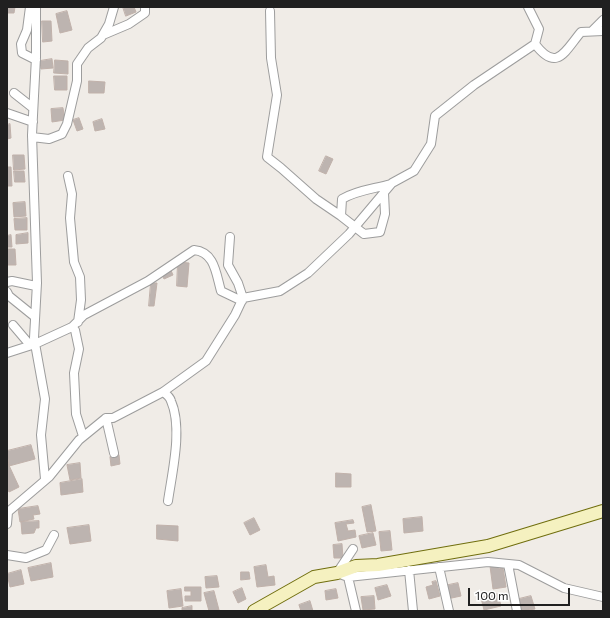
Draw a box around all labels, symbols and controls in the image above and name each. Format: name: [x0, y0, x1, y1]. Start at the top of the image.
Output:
scale bar: [470, 580, 572, 606]
text: 100 m: [475, 588, 509, 602]

